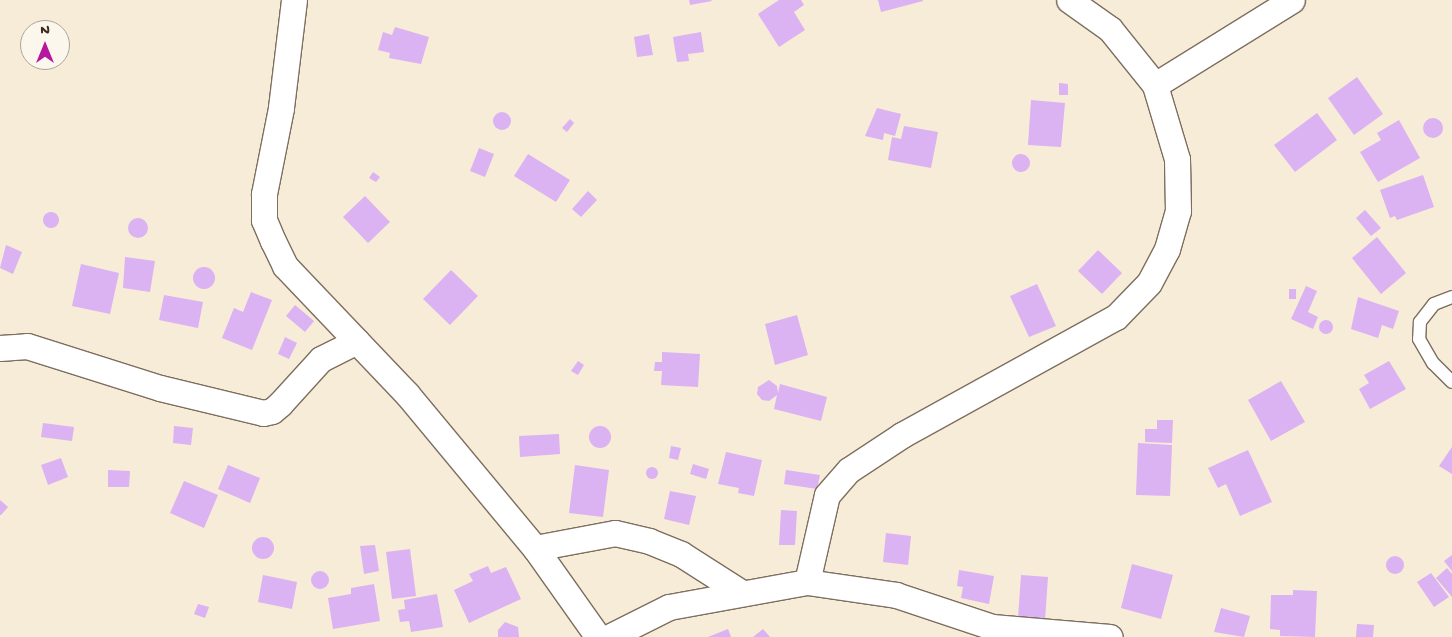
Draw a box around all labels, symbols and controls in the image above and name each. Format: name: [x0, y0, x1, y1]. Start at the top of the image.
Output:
north arrow: [20, 20, 70, 70]
text: N: [40, 22, 50, 39]

